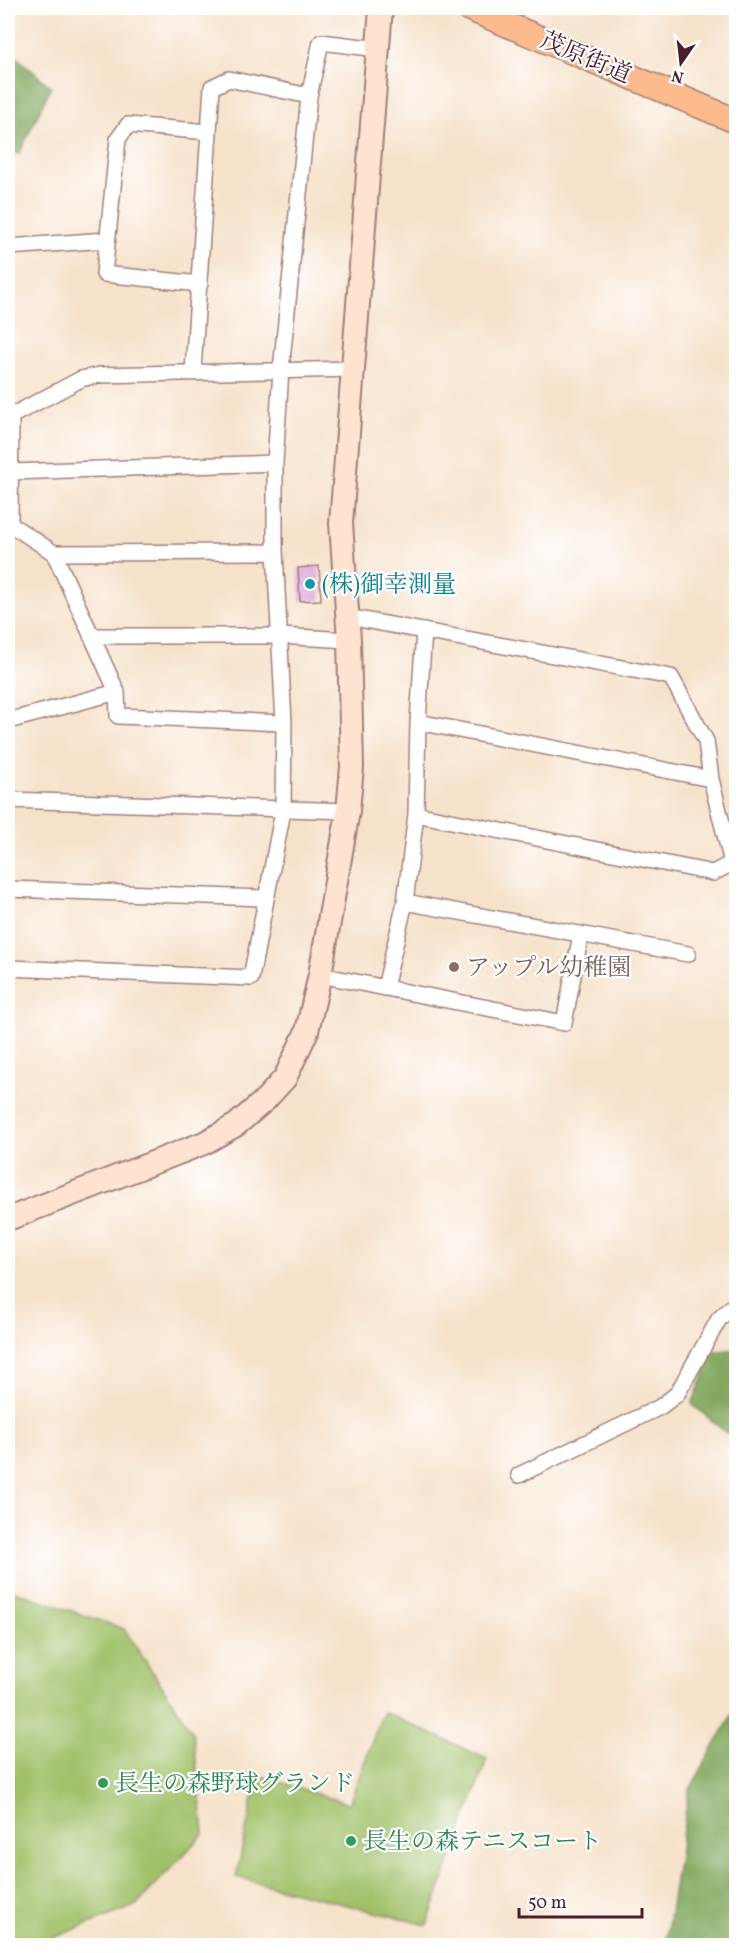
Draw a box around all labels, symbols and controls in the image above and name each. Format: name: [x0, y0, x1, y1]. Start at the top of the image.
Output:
street label: 茂原街道: [534, 24, 636, 93]
north arrow: [651, 33, 711, 93]
text: N: [669, 63, 686, 88]
place label: (株)御幸測量: [322, 569, 456, 603]
marker: (株)御幸測量: [303, 577, 317, 591]
place label: アップル幼稚園: [466, 952, 631, 986]
marker: アップル幼稚園: [447, 960, 461, 974]
place label: 長生の森野球グランド: [115, 1768, 355, 1802]
marker: 長生の森野球グランド: [96, 1776, 110, 1790]
place label: 長生の森テニスコート: [363, 1826, 602, 1860]
marker: 長生の森テニスコート: [344, 1834, 358, 1848]
scale bar: [519, 1881, 642, 1919]
text: 50 m: [528, 1891, 567, 1916]

